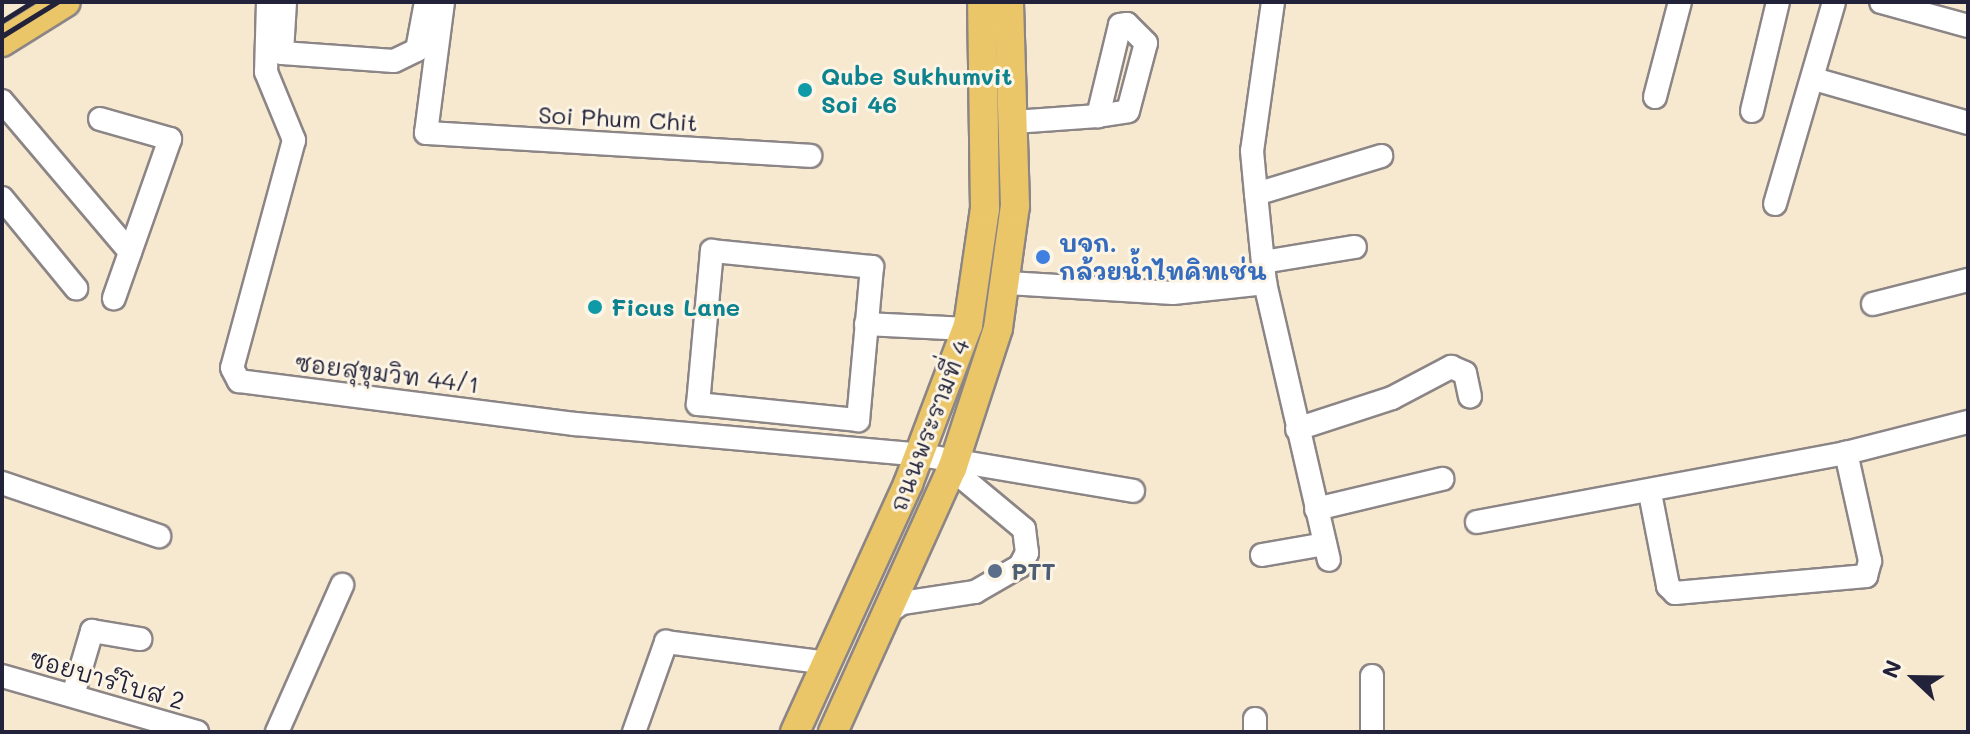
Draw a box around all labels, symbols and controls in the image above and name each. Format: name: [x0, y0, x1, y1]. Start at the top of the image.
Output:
place label: Qube Sukhumvit Soi 46: [821, 62, 1012, 118]
marker: Qube Sukhumvit Soi 46: [796, 81, 814, 99]
street label: Soi Phum Chit: [538, 99, 698, 137]
place label: บจก. กล้วยน้ำไทคิทเช่น: [1059, 229, 1267, 285]
marker: บจก. กล้วยน้ำไทคิทเช่น: [1034, 248, 1052, 266]
place label: Ficus Lane: [611, 293, 740, 321]
marker: Ficus Lane: [586, 298, 604, 316]
street label: ถนนพระรามที่ 4: [883, 335, 975, 515]
street label: ซอยสุขุมวิท 44/1: [293, 347, 481, 399]
place label: PTT: [1011, 557, 1056, 585]
marker: PTT: [986, 562, 1004, 580]
north arrow: [1874, 638, 1954, 718]
street label: ซอยบาร์โบส 2: [26, 643, 188, 715]
text: N: [1875, 656, 1908, 682]

